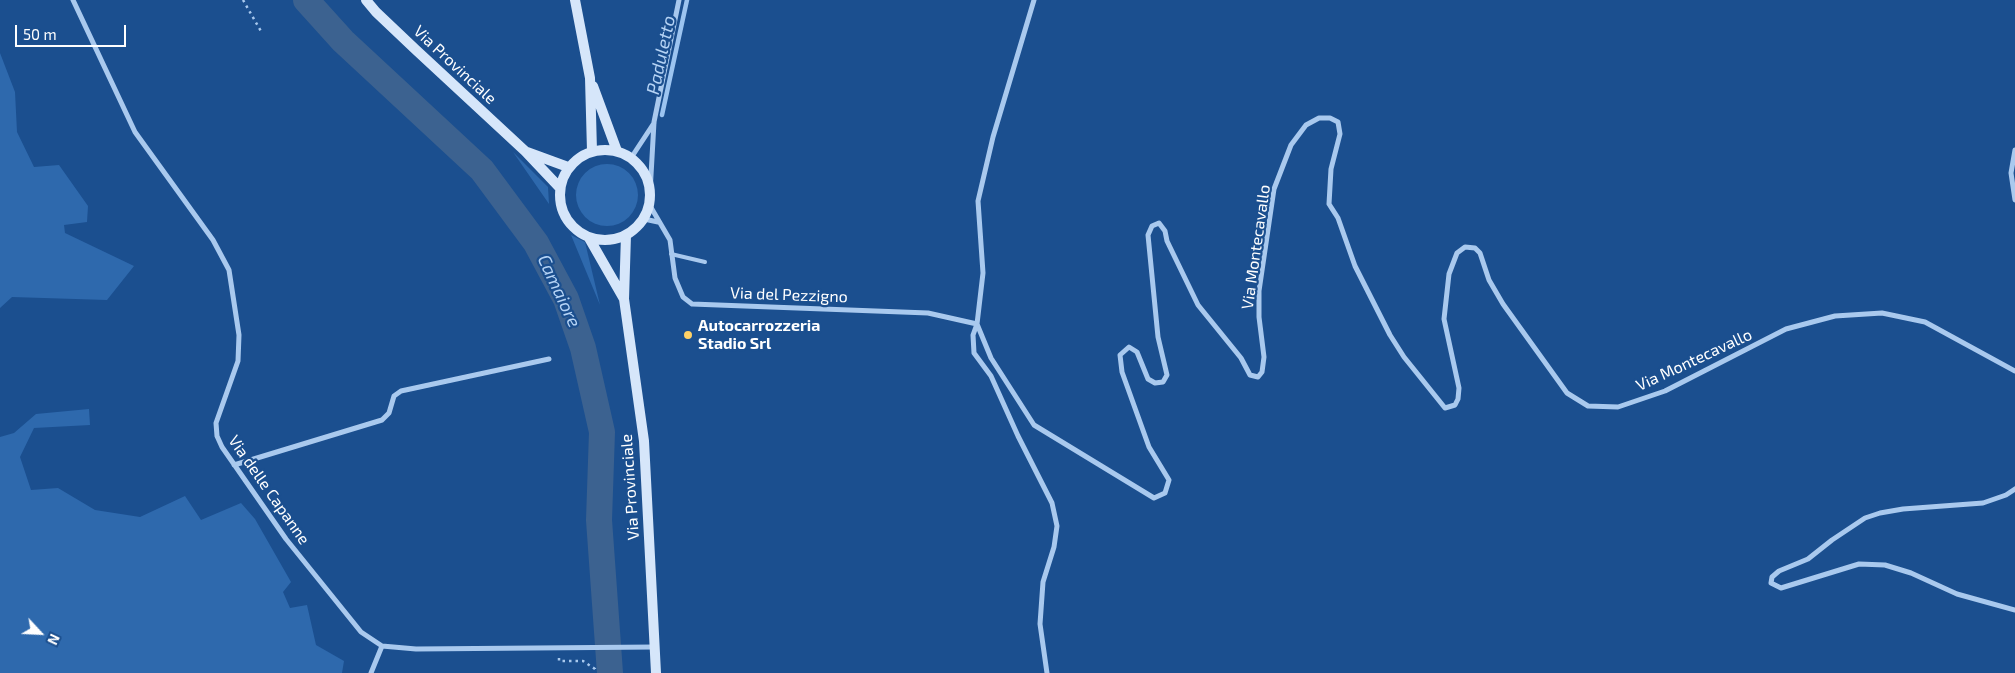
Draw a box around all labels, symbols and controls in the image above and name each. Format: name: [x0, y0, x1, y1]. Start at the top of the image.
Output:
water label: Paduletto: [642, 14, 680, 96]
scale bar: [18, 15, 129, 47]
street label: Via Provinciale: [410, 22, 500, 108]
text: 50 m: [23, 25, 57, 43]
street label: Via Montecavallo: [1238, 183, 1274, 311]
water label: Camaiore: [533, 251, 585, 331]
street label: Via del Pezzigno: [730, 283, 848, 307]
place label: Autocarrozzeria Stadio Srl: [698, 316, 820, 354]
street label: Via Montecavallo: [1633, 325, 1755, 395]
marker: Autocarrozzeria Stadio Srl: [682, 329, 694, 341]
street label: Via delle Capanne: [224, 432, 314, 548]
street label: Via Provinciale: [617, 433, 643, 541]
north arrow: [15, 608, 65, 658]
text: N: [44, 631, 64, 648]

